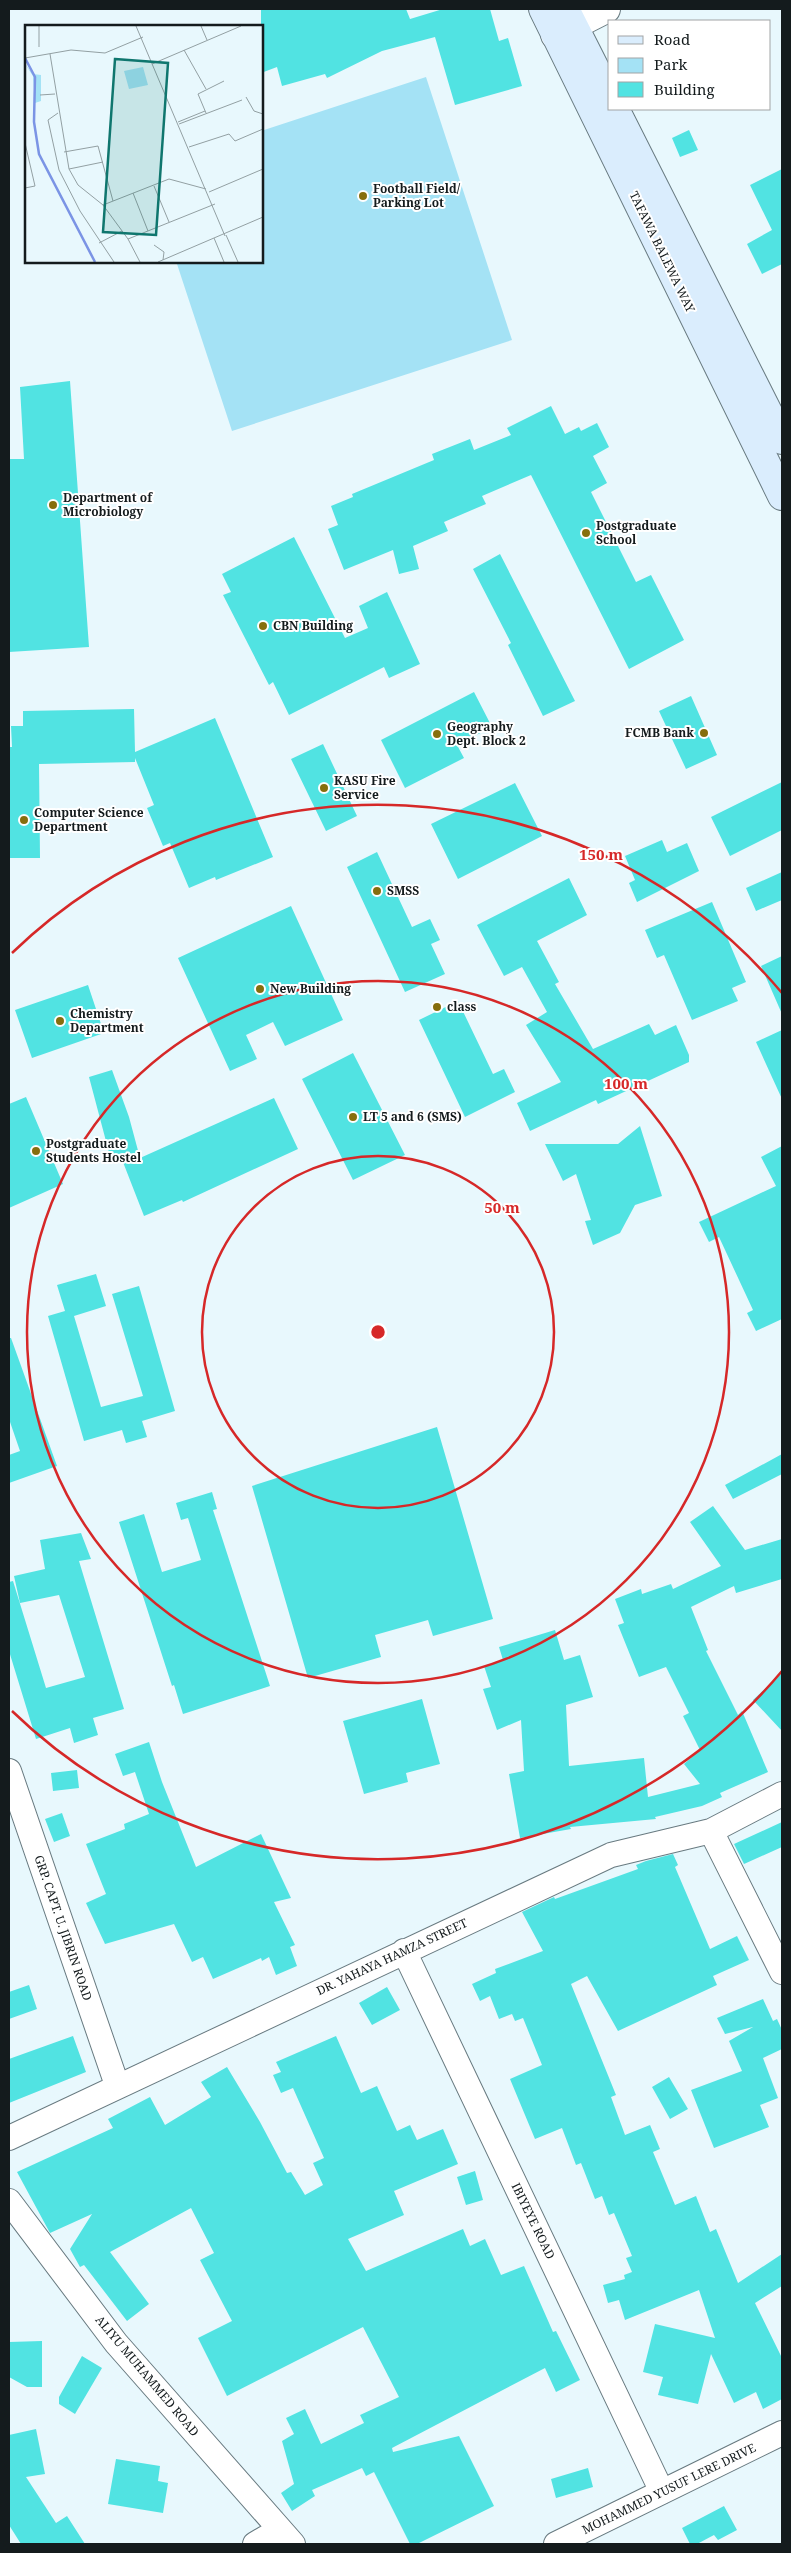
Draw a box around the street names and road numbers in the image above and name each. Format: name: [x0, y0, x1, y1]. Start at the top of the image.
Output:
street label: TAFAWA BALEWA WAY: [626, 188, 699, 316]
street label: GRP. CAPT. U. JIBRIN ROAD: [31, 1853, 96, 2003]
street label: DR. YAHAYA HAMZA STREET: [313, 1914, 471, 1999]
street label: IBIYEYE ROAD: [508, 2180, 559, 2262]
street label: ALIYU MUHAMMED ROAD: [92, 2312, 203, 2440]
street label: MOHAMMED YUSUF LERE DRIVE: [579, 2439, 759, 2538]

